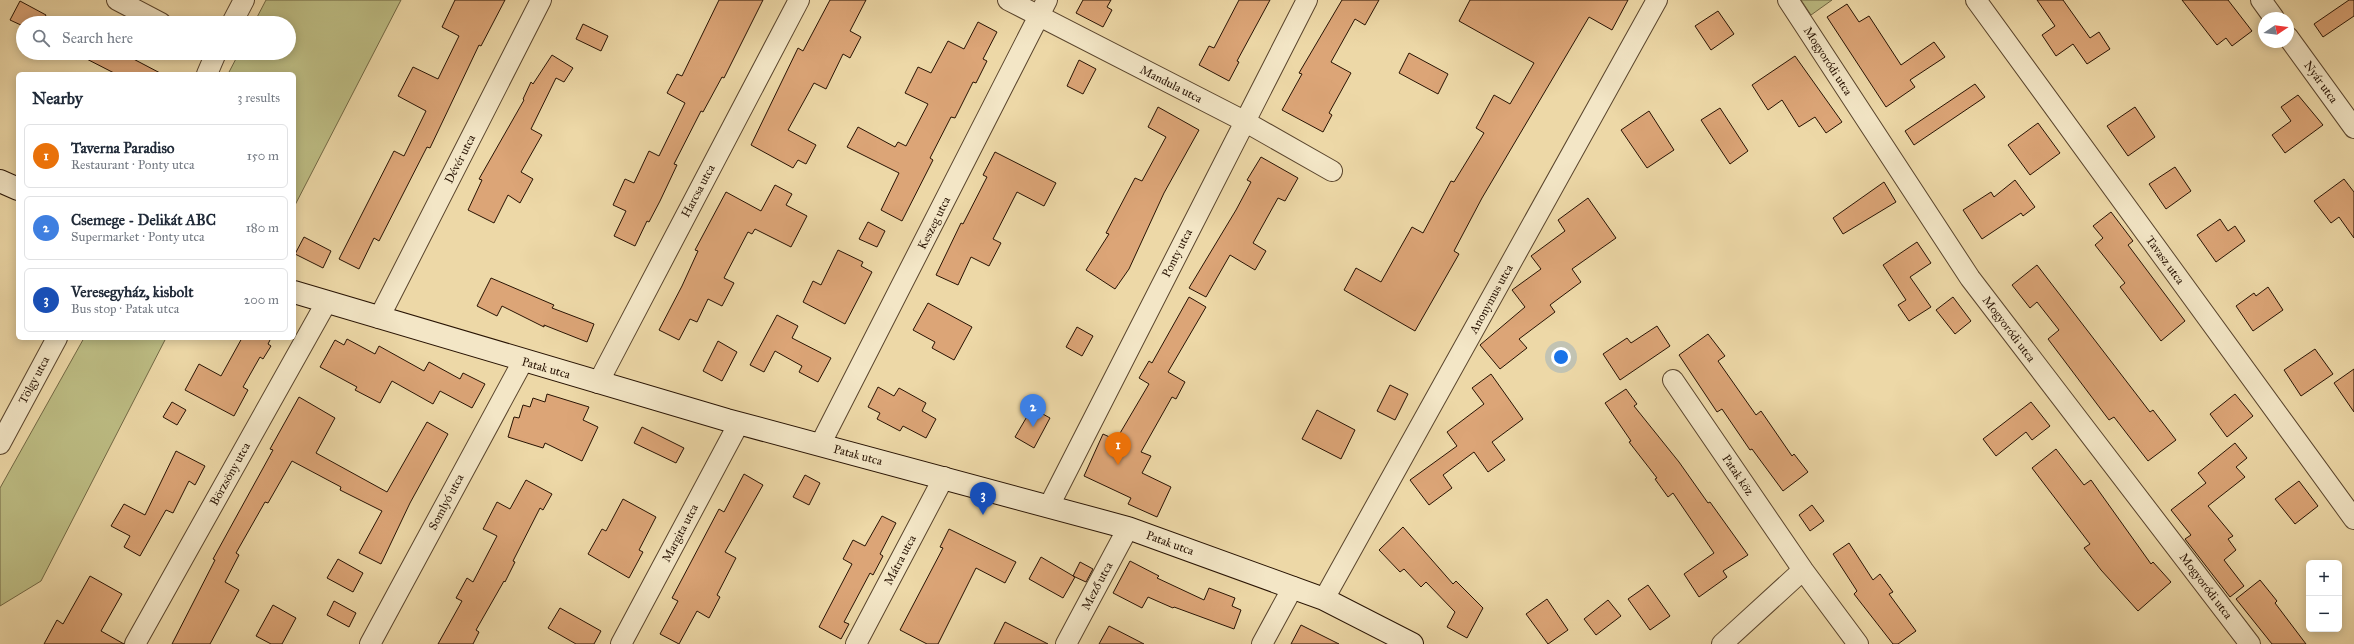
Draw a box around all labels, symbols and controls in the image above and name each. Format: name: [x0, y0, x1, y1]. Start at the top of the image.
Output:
north arrow: [2258, 12, 2294, 48]
search box: [16, 16, 296, 60]
street label: Mogyoródi utca: [1800, 24, 1856, 99]
icon: search: [30, 27, 52, 49]
text: Search here: [62, 29, 133, 47]
street label: Nyár utca: [2301, 58, 2341, 106]
street label: Mandula utca: [1138, 62, 1205, 106]
text: Nearby: [32, 88, 83, 109]
text: 3 results: [237, 90, 280, 106]
street label: Dévér utca: [442, 131, 479, 186]
text: Taverna Paradiso: [71, 139, 175, 157]
text: 1: [43, 148, 49, 164]
text: 150 m: [247, 148, 279, 164]
text: Restaurant · Ponty utca: [71, 157, 194, 173]
street label: Harcsa utca: [678, 161, 718, 220]
street label: Keszeg utca: [915, 193, 955, 252]
text: Csemege - Delikát ABC: [71, 211, 216, 229]
text: 2: [43, 220, 49, 236]
text: 180 m: [246, 220, 279, 236]
street label: Ponty utca: [1159, 226, 1196, 280]
text: Supermarket · Ponty utca: [71, 229, 205, 245]
street label: Tavasz utca: [2143, 233, 2188, 288]
street label: Anonymus utca: [1466, 261, 1516, 337]
text: Veresegyház, kisbolt: [71, 283, 194, 301]
text: 3: [43, 292, 49, 308]
text: 200 m: [244, 292, 279, 308]
street label: Mogyoródi utca: [1979, 293, 2039, 366]
text: Bus stop · Patak utca: [71, 301, 179, 317]
your location: [1551, 347, 1571, 367]
street label: Tölgy utca: [16, 353, 54, 407]
street label: Patak utca: [520, 354, 573, 382]
pin: 2: [1020, 394, 1046, 427]
pin: 1: [1105, 432, 1131, 465]
street label: Börzsöny utca: [207, 439, 254, 508]
street label: Patak utca: [832, 442, 885, 468]
street label: Patak köz: [1719, 452, 1757, 498]
street label: Somlyó utca: [425, 471, 467, 532]
pin: 3: [970, 482, 996, 515]
street label: Margita utca: [659, 501, 702, 565]
street label: Patak utca: [1144, 528, 1197, 558]
street label: Mátra utca: [881, 532, 919, 587]
street label: Mogyoródi utca: [2176, 550, 2236, 623]
street label: Mező utca: [1079, 559, 1116, 612]
map controls: [2306, 560, 2342, 632]
button: +: [2306, 560, 2342, 596]
button: −: [2306, 596, 2342, 632]

